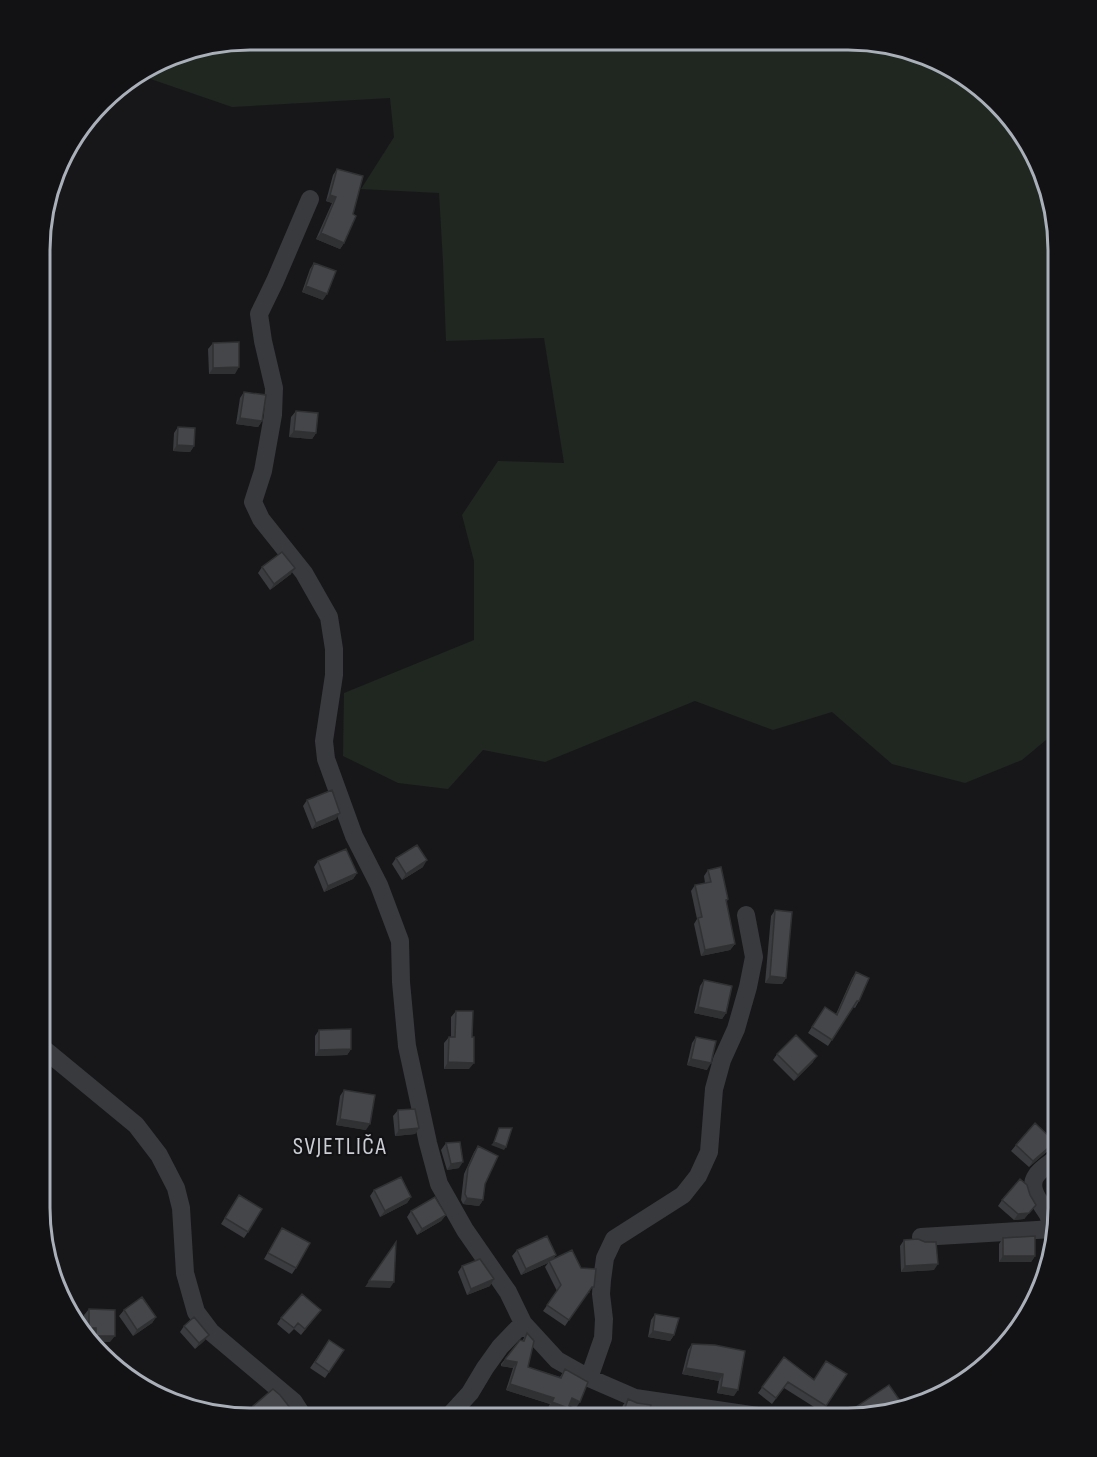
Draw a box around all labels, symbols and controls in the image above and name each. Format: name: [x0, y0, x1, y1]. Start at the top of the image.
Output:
district label: SVJETLIČA: [293, 1132, 387, 1161]

